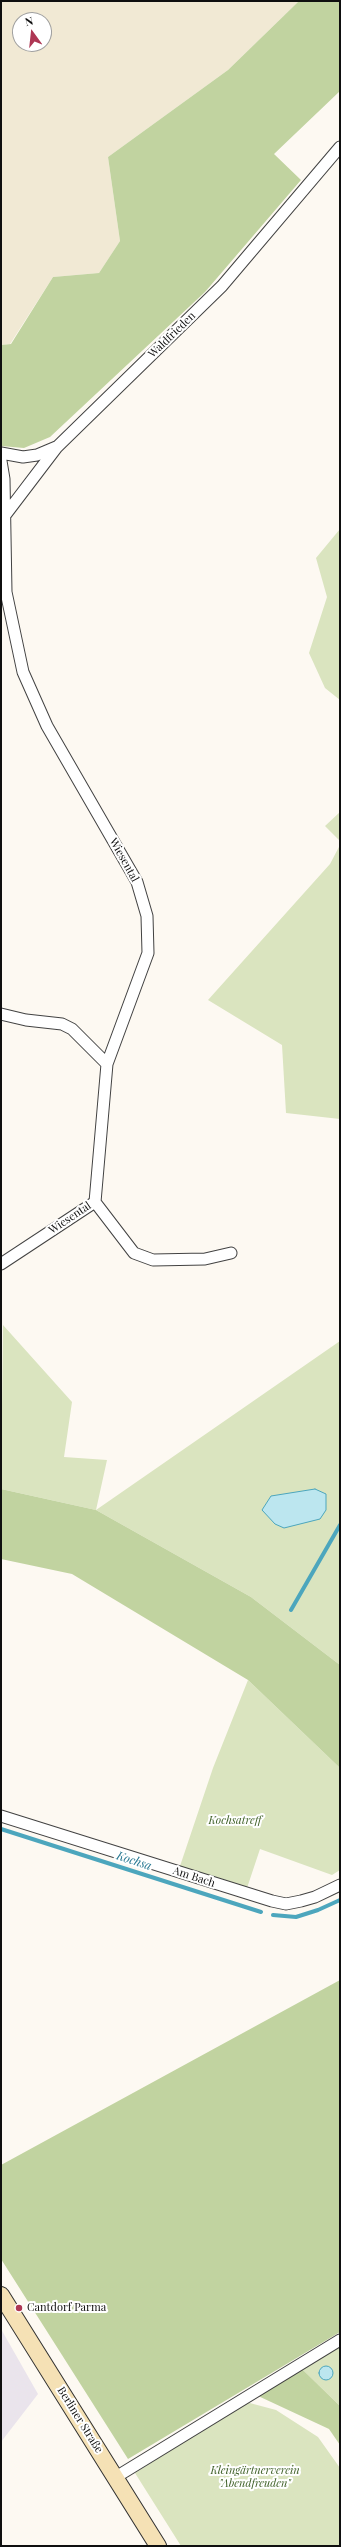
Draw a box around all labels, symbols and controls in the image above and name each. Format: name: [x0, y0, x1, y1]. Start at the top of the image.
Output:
north arrow: [12, 12, 52, 52]
text: N: [23, 13, 35, 29]
street label: Waldfrieden: [146, 309, 198, 361]
street label: Wiesental: [107, 836, 141, 884]
street label: Wiesental: [46, 1199, 94, 1237]
park label: Kochsatreff: [209, 1814, 261, 1828]
water label: Kochsa: [115, 1849, 153, 1873]
street label: Am Bach: [171, 1864, 217, 1890]
place label: Cantdorf Parma: [27, 2301, 106, 2315]
marker: Cantdorf Parma: [14, 2303, 24, 2313]
street label: Berliner Straße: [54, 2385, 106, 2455]
park label: Kleingärtnerverein "Abendfreuden": [210, 2464, 300, 2490]

